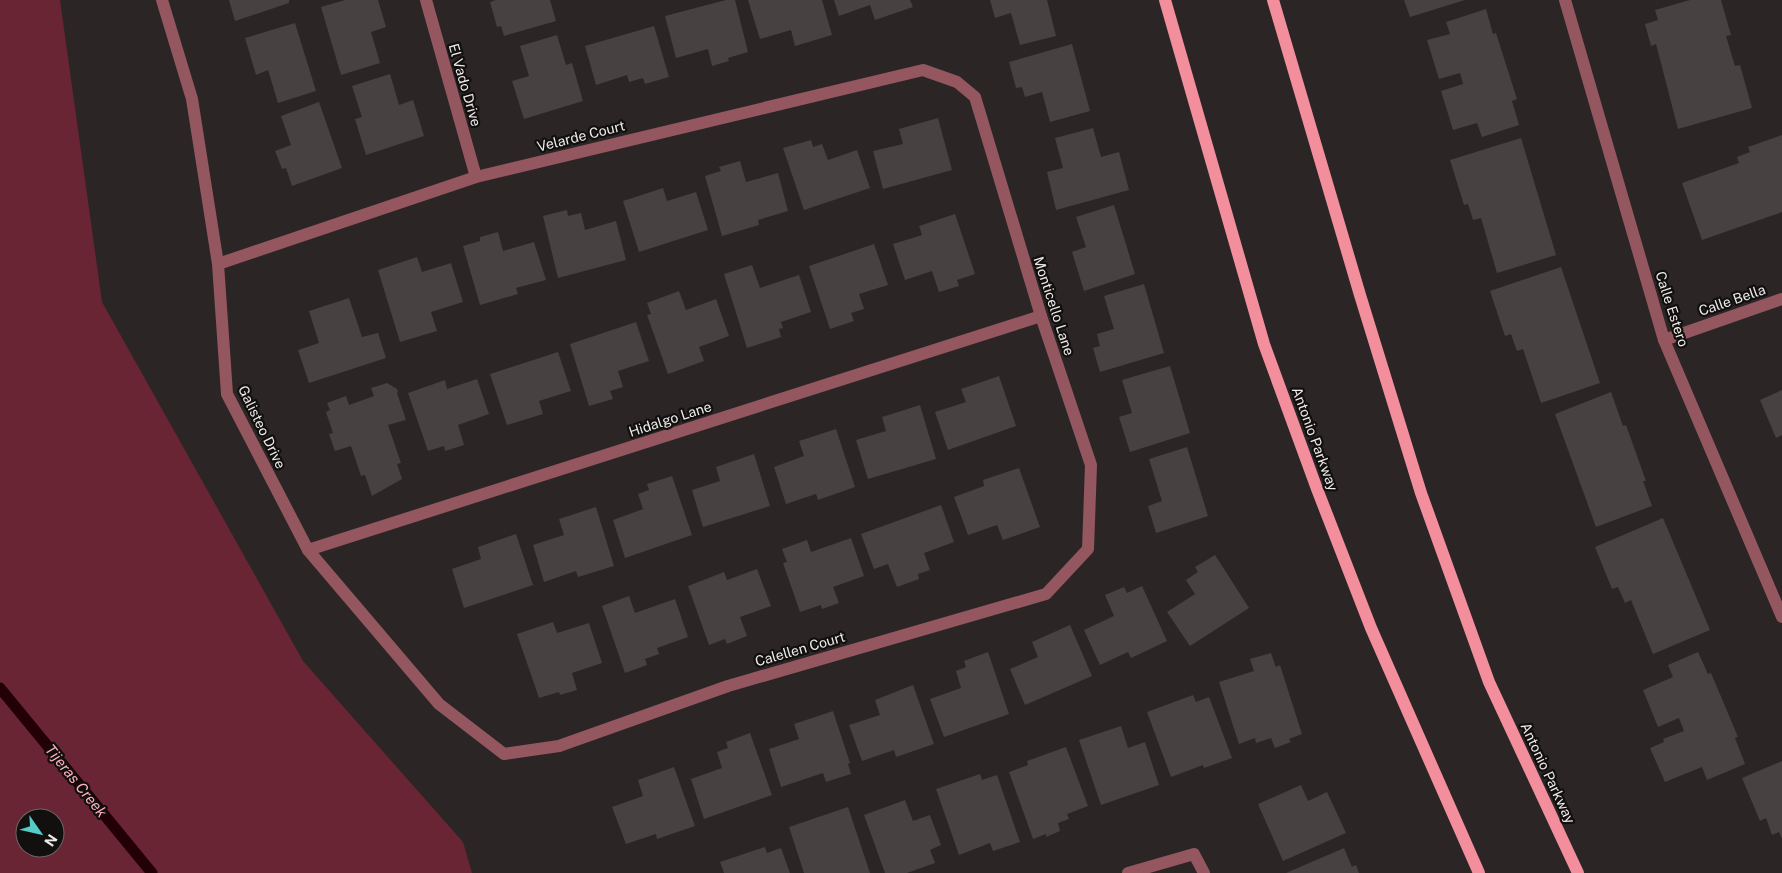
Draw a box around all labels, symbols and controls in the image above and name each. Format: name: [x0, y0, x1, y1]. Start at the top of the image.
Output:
street label: El Vado Drive: [446, 42, 484, 128]
street label: Velarde Court: [535, 117, 627, 155]
street label: Monticello Lane: [1030, 254, 1078, 358]
street label: Calle Estero: [1652, 269, 1692, 349]
street label: Calle Bella: [1696, 281, 1768, 319]
street label: Galisteo Drive: [235, 383, 289, 471]
street label: Antonio Parkway: [1289, 385, 1341, 494]
street label: Hidalgo Lane: [627, 398, 713, 440]
street label: Calellen Court: [753, 629, 847, 669]
street label: Antonio Parkway: [1518, 720, 1579, 826]
water label: Tijeras Creek: [42, 741, 111, 821]
north arrow: [15, 808, 65, 858]
text: N: [41, 831, 60, 849]

